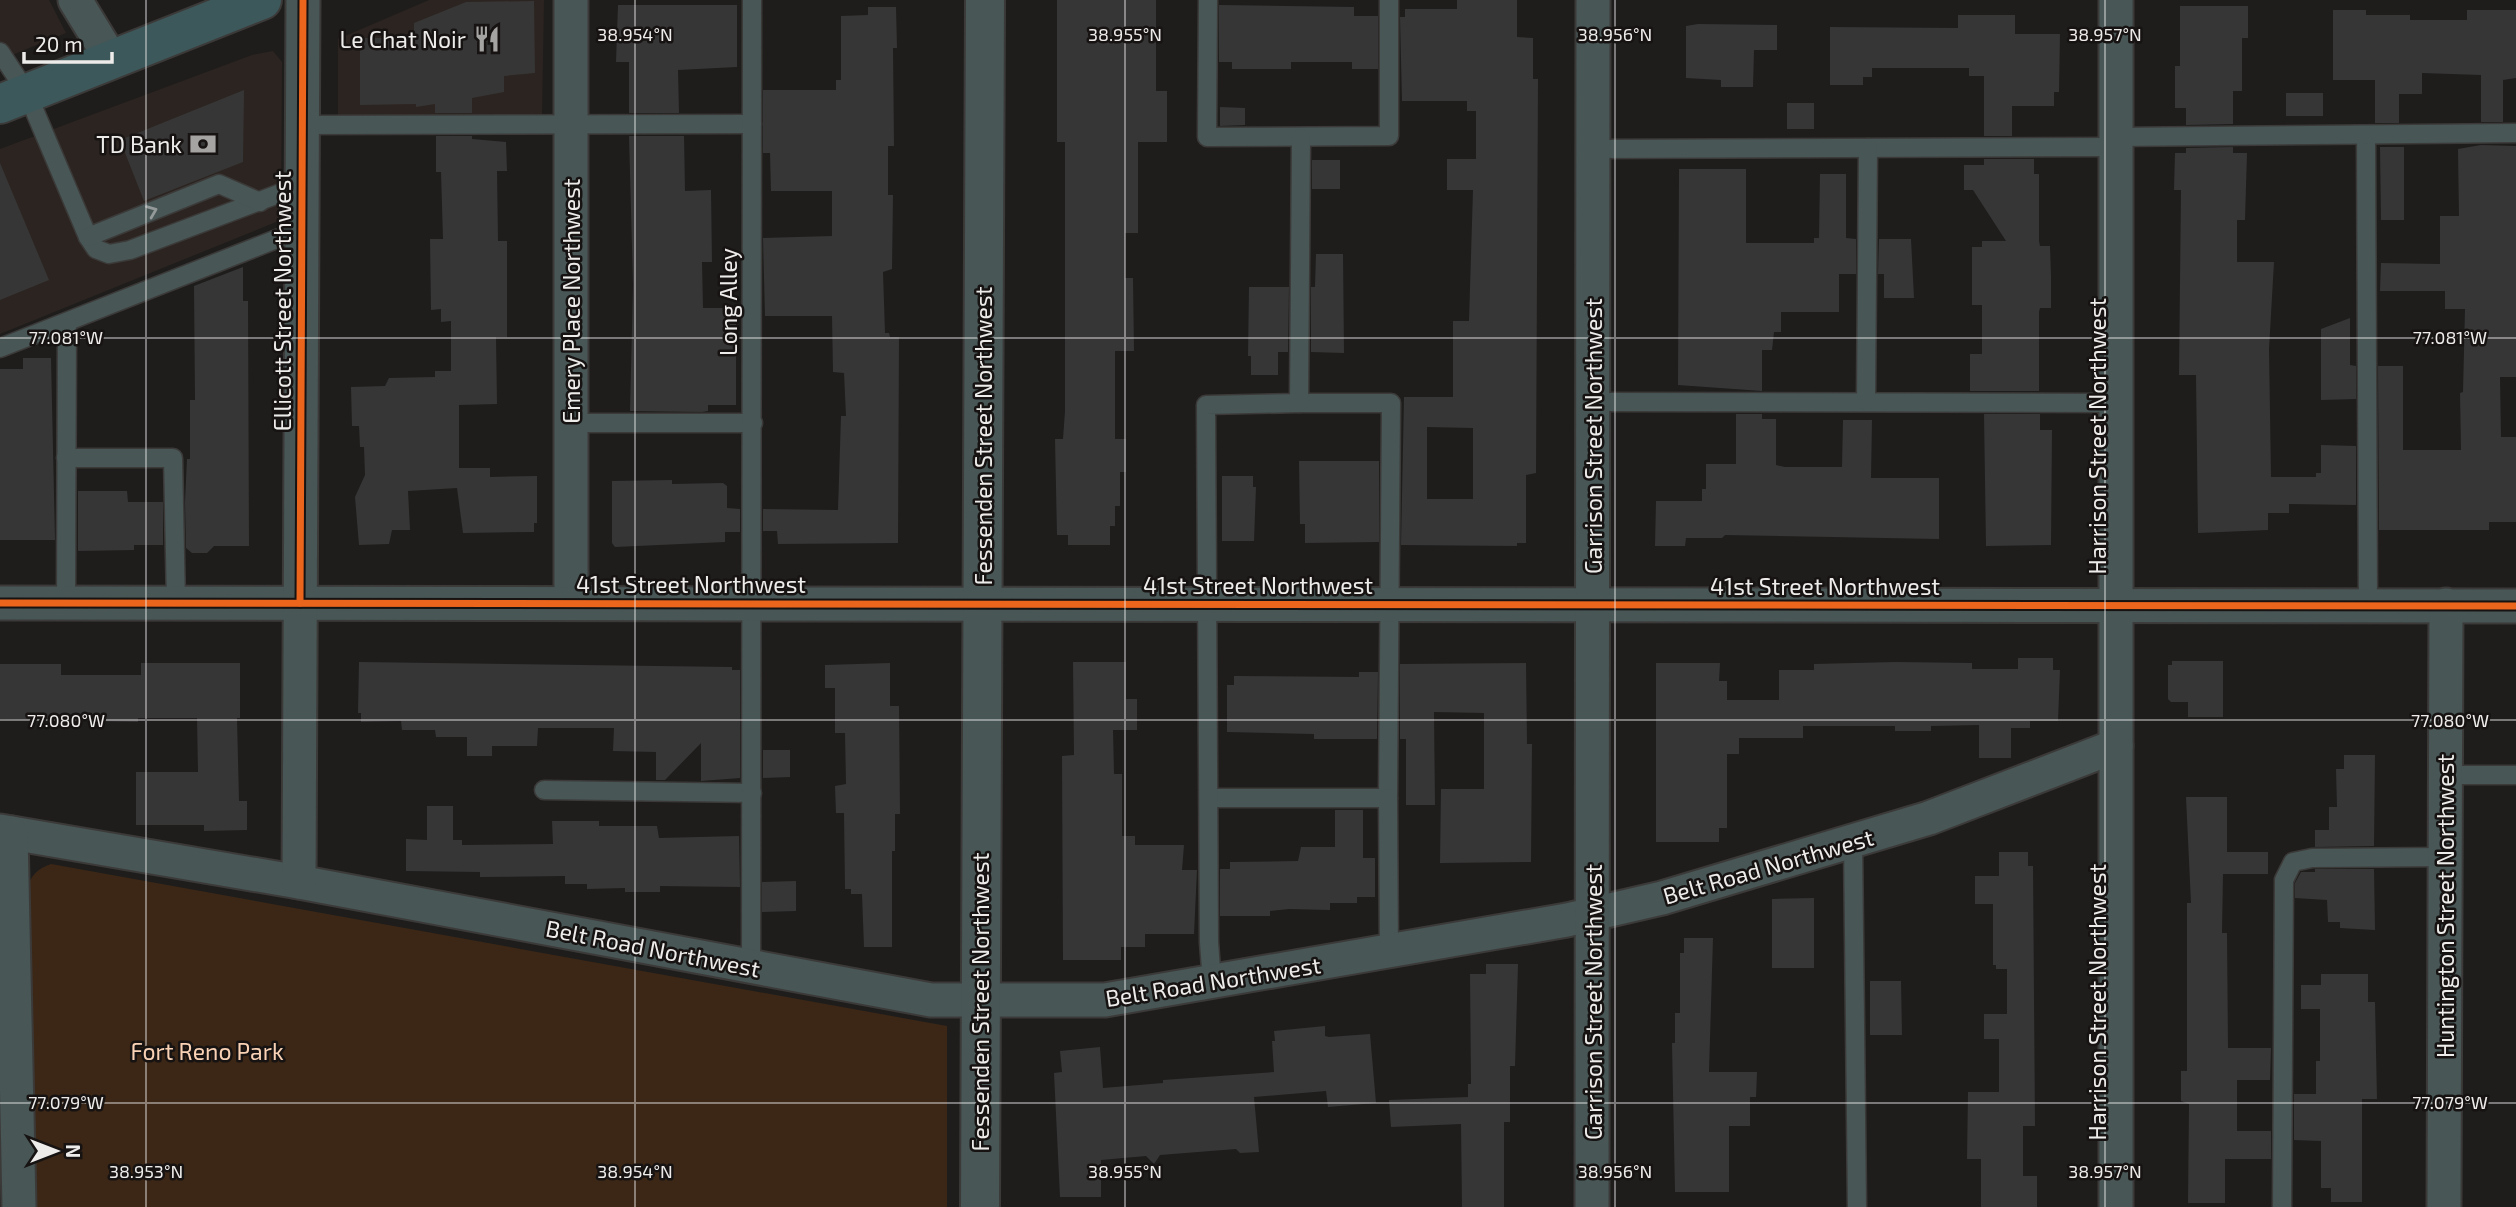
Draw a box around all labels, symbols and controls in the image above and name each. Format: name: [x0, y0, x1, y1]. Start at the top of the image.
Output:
scale bar: [24, 21, 112, 65]
text: 38.954°N: [597, 23, 673, 45]
text: 38.955°N: [1088, 23, 1162, 45]
text: 38.956°N: [1578, 23, 1652, 45]
text: 38.957°N: [2068, 23, 2142, 45]
restaurant icon: Le Chat Noir: [472, 24, 502, 54]
place label: Le Chat Noir: [340, 25, 466, 53]
text: 20 m: [35, 31, 83, 56]
bank icon: TD Bank: [188, 129, 218, 159]
place label: TD Bank: [96, 130, 182, 158]
street label: Ellicott Street Northwest: [268, 171, 296, 431]
street label: Emery Place Northwest: [557, 178, 585, 424]
one-way arrow: [145, 206, 157, 220]
street label: Long Alley: [714, 248, 742, 356]
street label: Fessenden Street Northwest: [969, 286, 997, 585]
street label: Harrison Street Northwest: [2083, 297, 2111, 574]
street label: Garrison Street Northwest: [1579, 298, 1607, 574]
text: 77.081°W: [29, 326, 103, 348]
text: 77.081°W: [2413, 326, 2487, 348]
street label: 41st Street Northwest: [576, 570, 806, 598]
street label: 41st Street Northwest: [1143, 571, 1373, 599]
street label: 41st Street Northwest: [1710, 572, 1940, 600]
text: 77.080°W: [27, 709, 105, 731]
text: 77.080°W: [2411, 709, 2489, 731]
street label: Huntington Street Northwest: [2431, 754, 2459, 1058]
street label: Belt Road Northwest: [1660, 822, 1877, 909]
street label: Fessenden Street Northwest: [966, 852, 994, 1151]
street label: Harrison Street Northwest: [2083, 863, 2111, 1140]
street label: Garrison Street Northwest: [1579, 864, 1607, 1140]
street label: Belt Road Northwest: [544, 913, 763, 983]
street label: Belt Road Northwest: [1103, 950, 1323, 1012]
park label: Fort Reno Park: [130, 1037, 284, 1065]
text: 77.079°W: [28, 1091, 104, 1113]
text: 77.079°W: [2412, 1091, 2488, 1113]
north arrow: [21, 1116, 91, 1186]
text: N: [62, 1144, 85, 1158]
text: 38.953°N: [109, 1160, 183, 1182]
text: 38.954°N: [597, 1160, 673, 1182]
text: 38.955°N: [1088, 1160, 1162, 1182]
text: 38.956°N: [1578, 1160, 1652, 1182]
text: 38.957°N: [2068, 1160, 2142, 1182]

